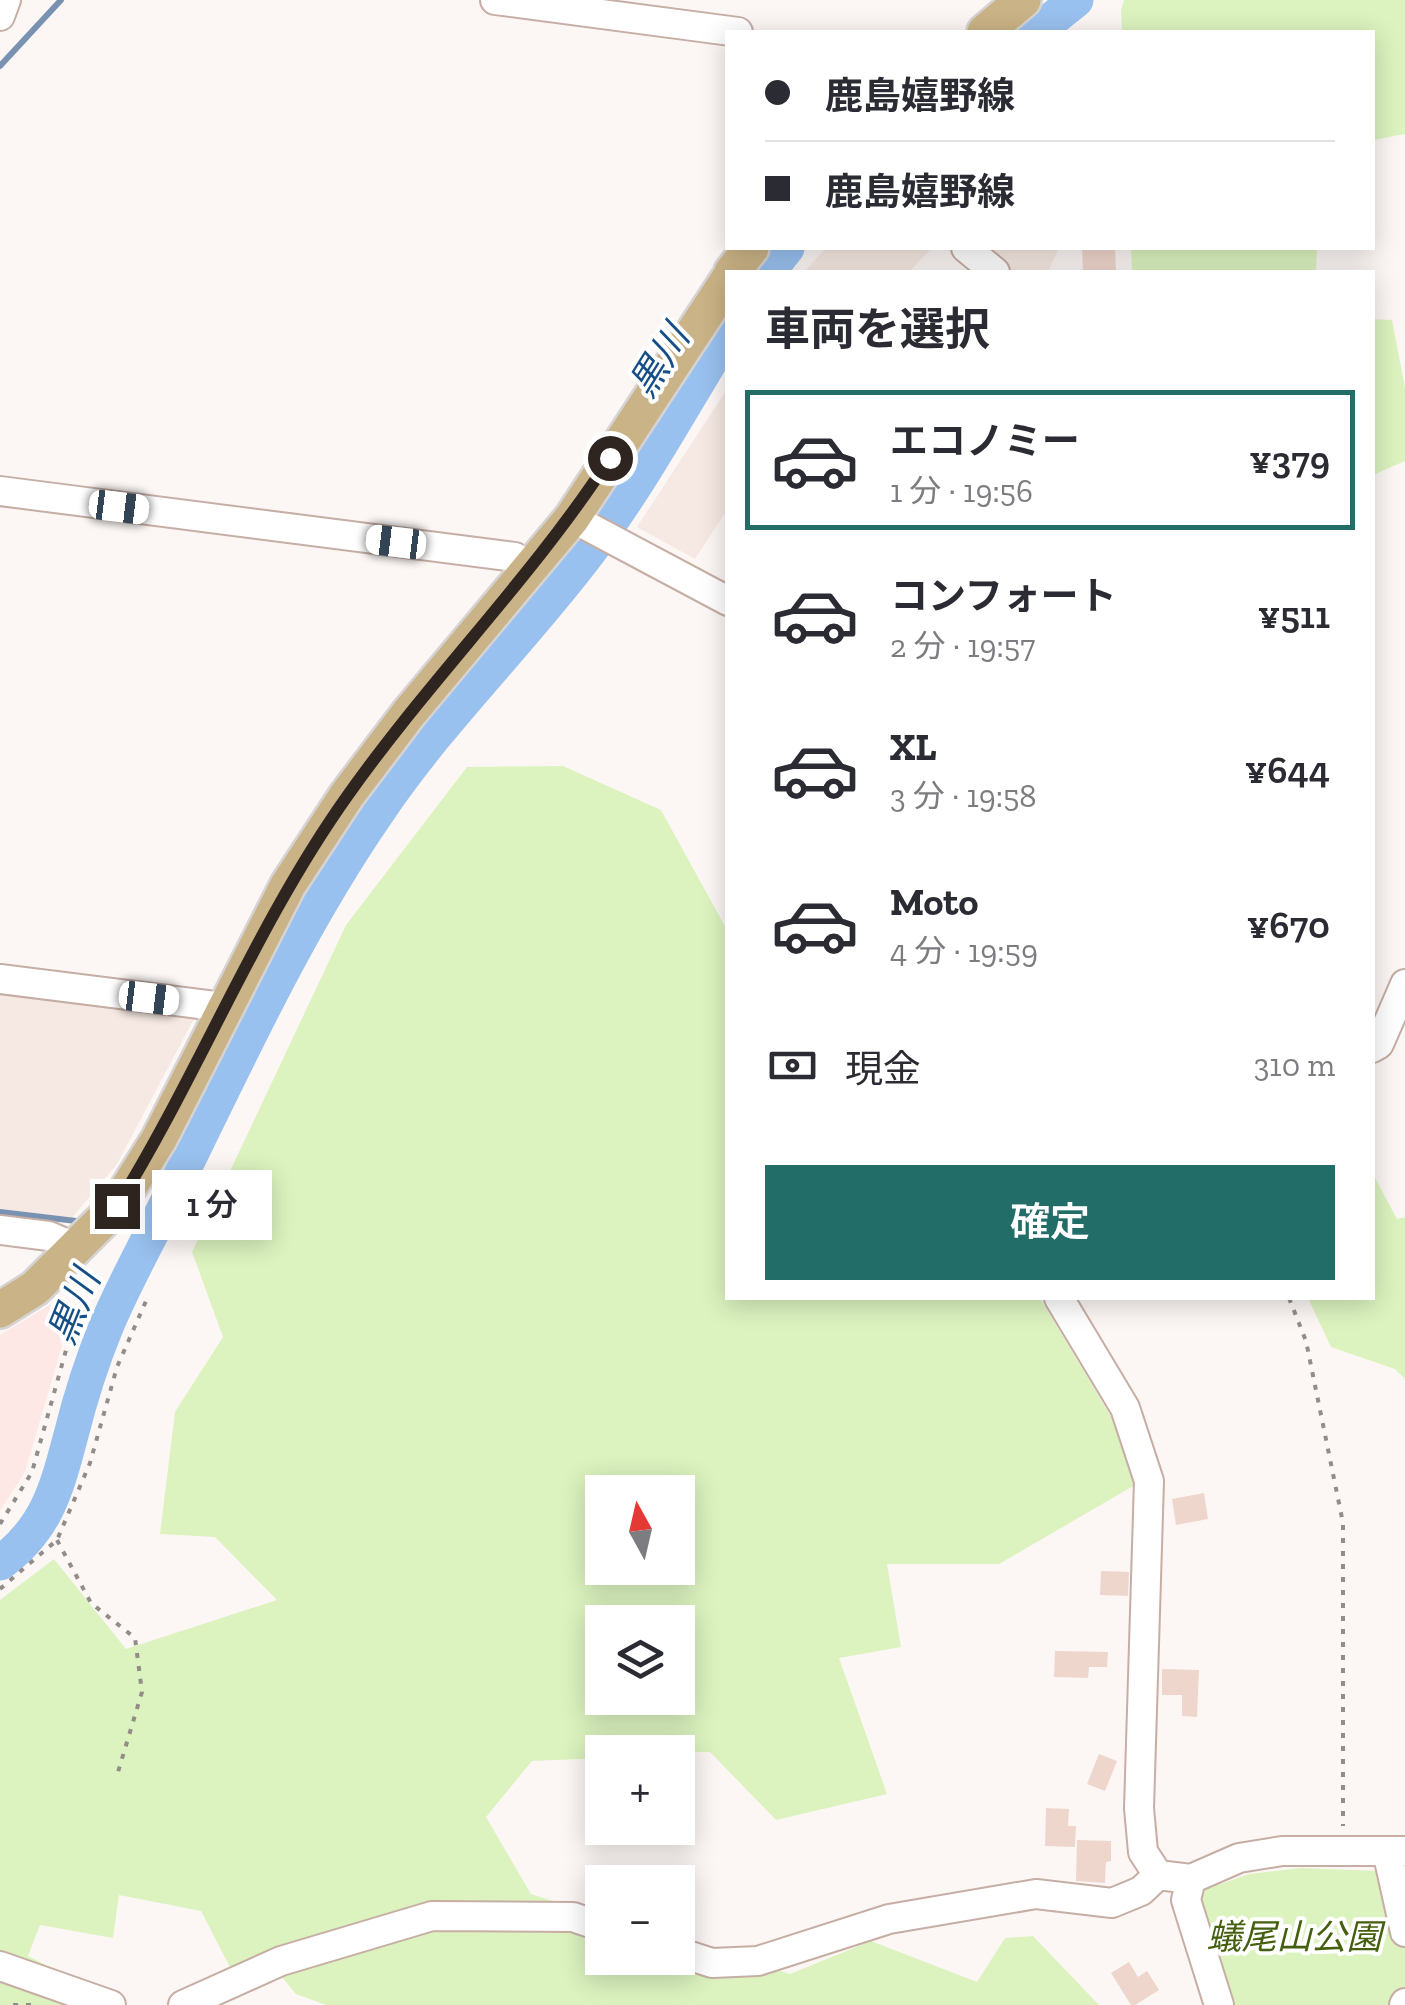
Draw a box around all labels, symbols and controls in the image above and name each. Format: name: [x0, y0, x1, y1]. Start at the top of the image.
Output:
text: 鹿島嬉野線: [825, 73, 1015, 119]
text: 鹿島嬉野線: [825, 169, 1015, 215]
text: 車両を選択: [765, 303, 990, 357]
water label: 黒川: [619, 313, 701, 405]
icon: car: [770, 415, 860, 505]
text: エコノミー: [890, 418, 1080, 464]
route start: [588, 436, 633, 481]
text: ¥379: [1249, 437, 1330, 483]
text: 1 分 · 19:56: [890, 472, 1033, 510]
car: [87, 488, 151, 526]
car: [364, 523, 428, 561]
icon: car: [770, 570, 860, 660]
text: コンフォート: [890, 573, 1117, 619]
text: ¥511: [1258, 592, 1330, 638]
text: 2 分 · 19:57: [890, 627, 1035, 665]
text: XL: [890, 724, 937, 770]
icon: car: [770, 725, 860, 815]
text: ¥644: [1245, 747, 1330, 793]
text: 3 分 · 19:58: [890, 777, 1037, 815]
text: Moto: [890, 879, 978, 925]
icon: car: [770, 880, 860, 970]
text: ¥670: [1247, 902, 1330, 948]
text: 4 分 · 19:59: [890, 932, 1038, 970]
car: [117, 979, 181, 1017]
icon: cash: [765, 1038, 820, 1093]
text: 現金: [845, 1046, 921, 1092]
text: 310 m: [1254, 1046, 1335, 1084]
button: 確定: [765, 1165, 1335, 1280]
callout: 1 分: [152, 1171, 272, 1241]
route end: [95, 1184, 140, 1229]
text: 1 分: [186, 1186, 238, 1224]
water label: 黒川: [38, 1259, 111, 1351]
north arrow: [585, 1475, 695, 1585]
map controls: [585, 1475, 695, 1975]
button: layers: [585, 1605, 695, 1715]
button: +: [585, 1735, 695, 1845]
button: −: [585, 1865, 695, 1975]
park label: 蟻尾山公園: [1206, 1916, 1386, 1958]

